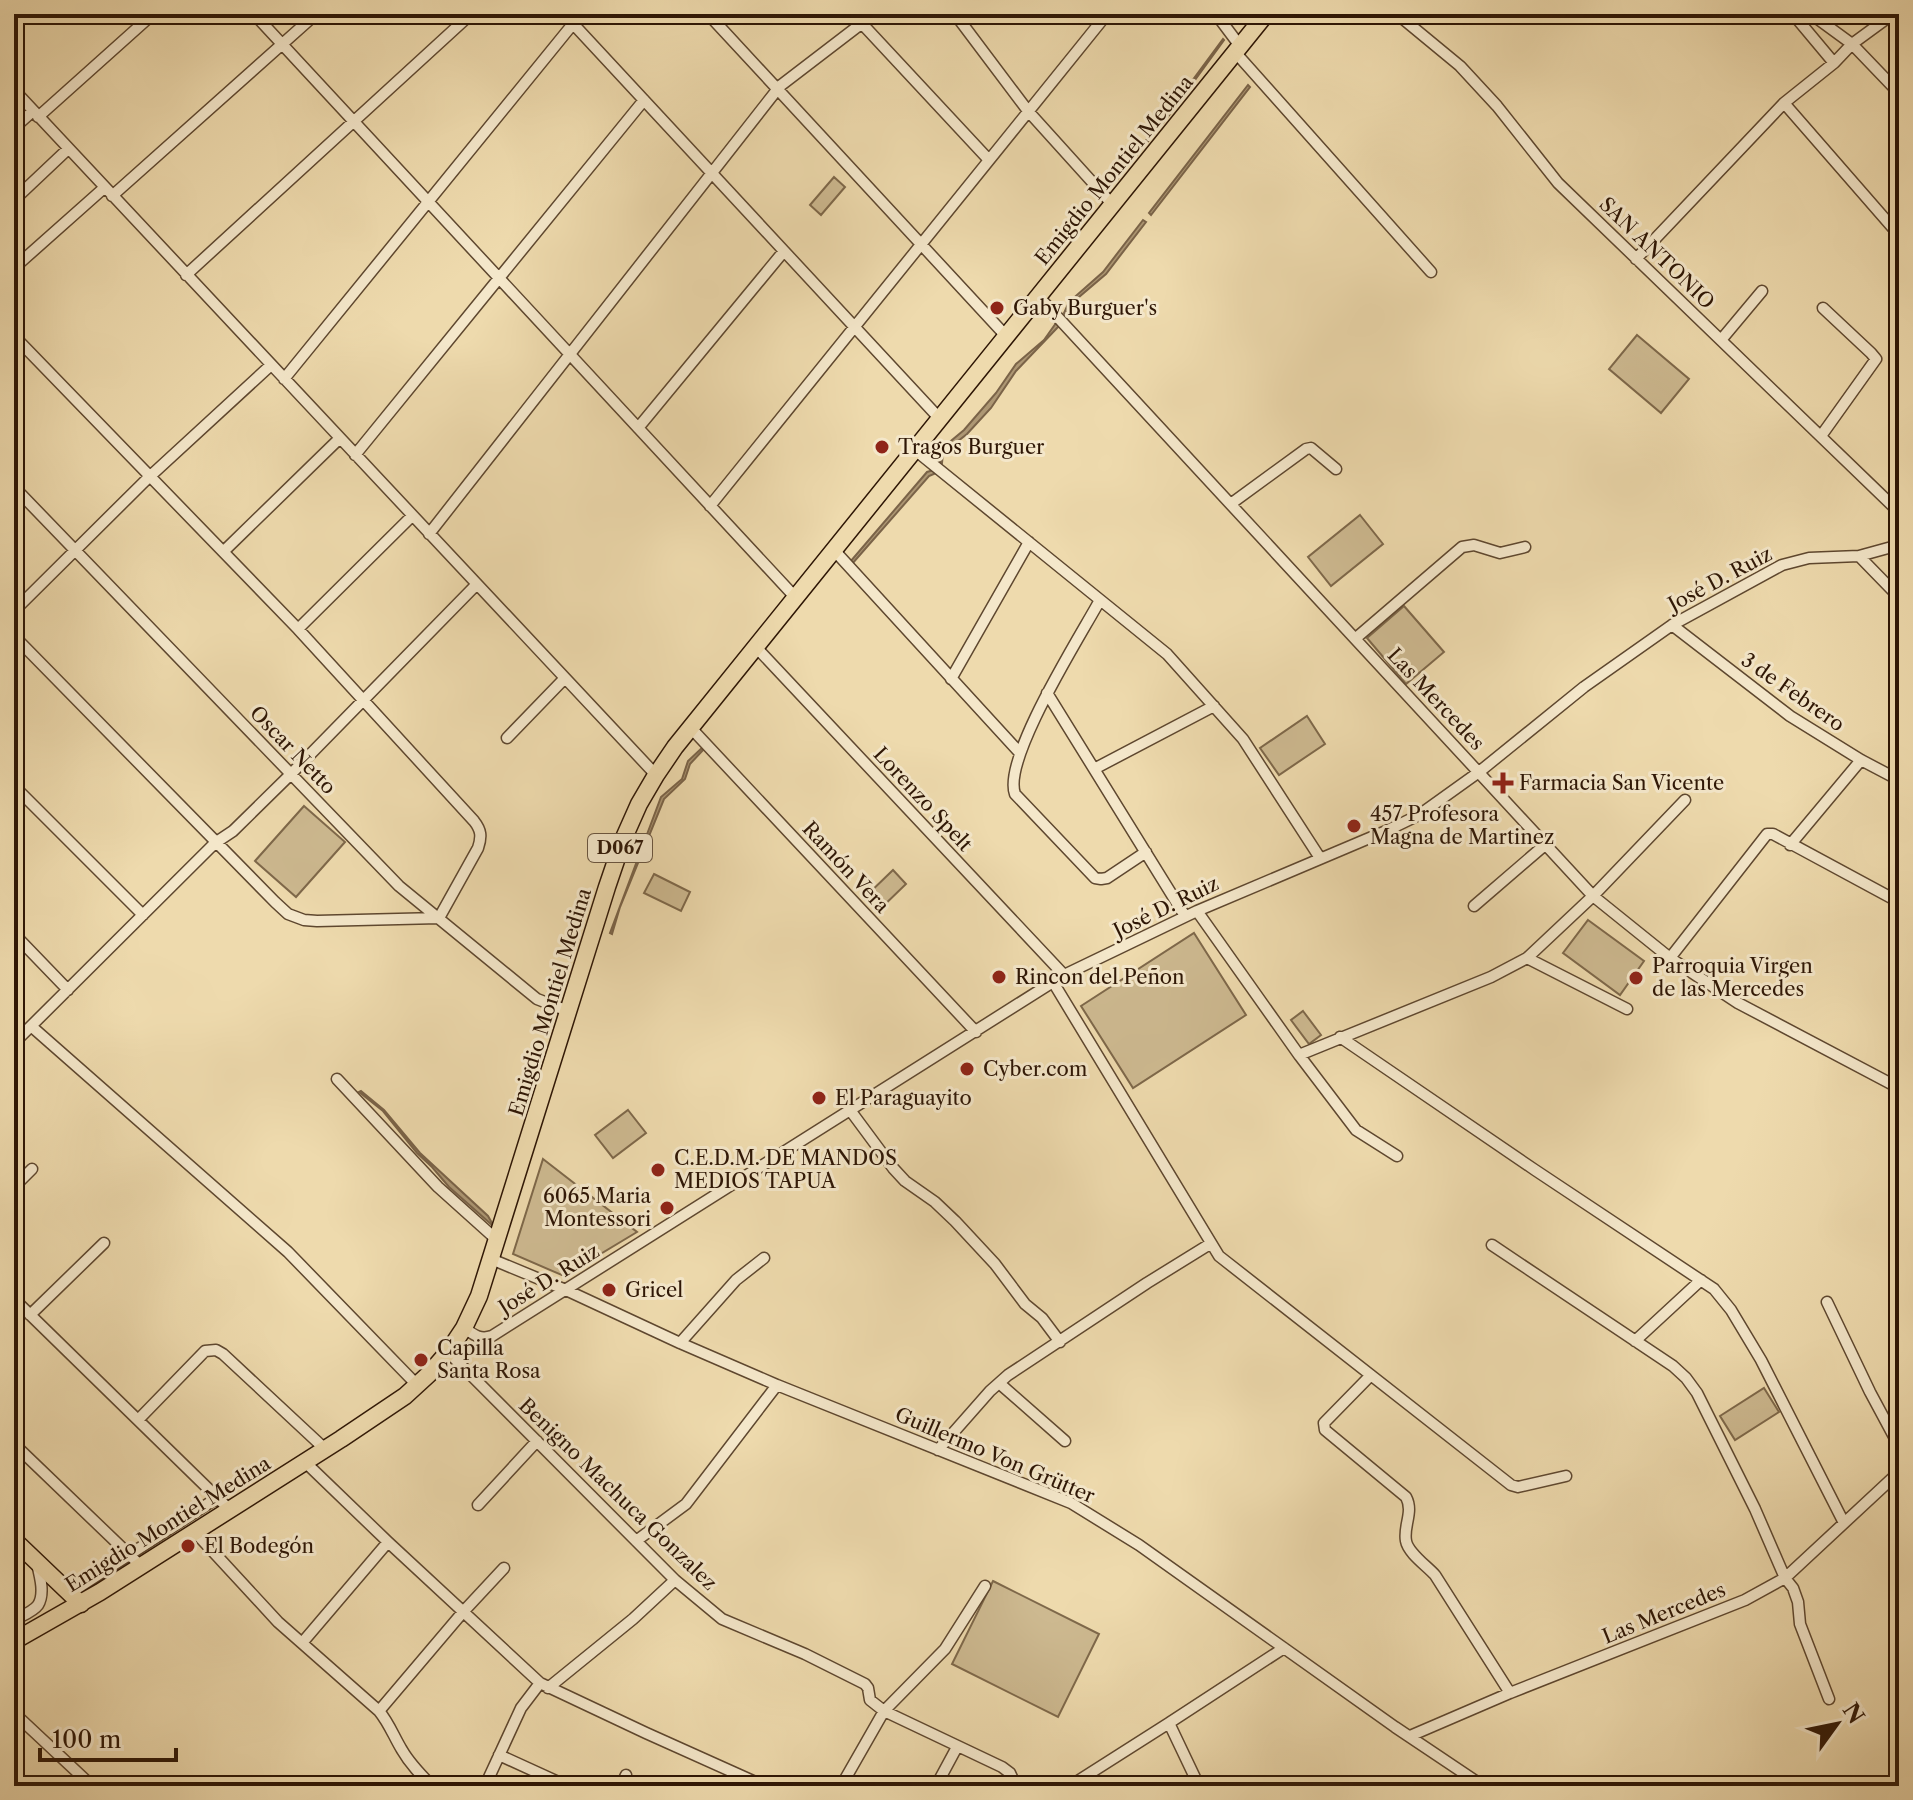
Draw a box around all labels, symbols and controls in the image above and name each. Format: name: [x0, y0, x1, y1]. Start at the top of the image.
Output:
street label: Emigdio Montiel Medina: [1030, 70, 1198, 270]
street label: SAN ANTONIO: [1594, 192, 1720, 314]
place label: Gaby Burguer's: [1013, 296, 1157, 320]
marker: Gaby Burguer's: [988, 299, 1006, 317]
place label: Tragos Burguer: [898, 435, 1045, 459]
marker: Tragos Burguer: [873, 438, 891, 456]
street label: José D. Ruiz: [1661, 542, 1776, 618]
street label: Las Mercedes: [1383, 643, 1489, 755]
street label: 3 de Febrero: [1737, 648, 1849, 736]
street label: Oscar Netto: [245, 701, 341, 799]
street label: Lorenzo Spelt: [869, 742, 977, 856]
place label: Farmacia San Vicente: [1519, 771, 1724, 795]
marker: Farmacia San Vicente: [1494, 774, 1512, 792]
place label: 457 Profesora Magna de Martinez: [1370, 802, 1554, 849]
street label: Ramón Vera: [798, 816, 895, 918]
marker: 457 Profesora Magna de Martinez: [1345, 817, 1363, 835]
road number: D067: [588, 834, 652, 862]
street label: José D. Ruiz: [1107, 871, 1222, 944]
street label: Emigdio Montiel Medina: [504, 885, 596, 1119]
place label: Parroquia Virgen de las Mercedes: [1652, 954, 1813, 1001]
place label: Rincon del Peñon: [1015, 965, 1185, 989]
marker: Rincon del Peñon: [990, 968, 1008, 986]
marker: Parroquia Virgen de las Mercedes: [1627, 969, 1645, 987]
place label: Cyber.com: [983, 1057, 1088, 1081]
marker: Cyber.com: [958, 1060, 976, 1078]
place label: El Paraguayito: [835, 1086, 972, 1110]
marker: El Paraguayito: [810, 1089, 828, 1107]
place label: C.E.D.M. DE MANDOS MEDIOS TAPUA: [674, 1146, 897, 1193]
marker: C.E.D.M. DE MANDOS MEDIOS TAPUA: [649, 1161, 667, 1179]
place label: 6065 Maria Montessori: [543, 1184, 651, 1231]
marker: 6065 Maria Montessori: [658, 1199, 676, 1217]
street label: José D. Ruiz: [492, 1239, 604, 1321]
place label: Gricel: [625, 1278, 683, 1302]
marker: Gricel: [600, 1281, 618, 1299]
place label: Capilla Santa Rosa: [437, 1336, 541, 1383]
marker: Capilla Santa Rosa: [412, 1351, 430, 1369]
street label: Benigno Machuca Gonzalez: [514, 1393, 722, 1595]
street label: Guillermo Von Grütter: [892, 1402, 1099, 1508]
street label: Emigdio Montiel Medina: [61, 1451, 275, 1597]
place label: El Bodegón: [204, 1534, 314, 1558]
marker: El Bodegón: [179, 1537, 197, 1555]
street label: Las Mercedes: [1599, 1577, 1729, 1649]
north arrow: [1797, 1684, 1877, 1764]
text: N: [1837, 1698, 1870, 1729]
scale bar: [40, 1712, 176, 1762]
text: 100 m: [52, 1725, 121, 1754]

